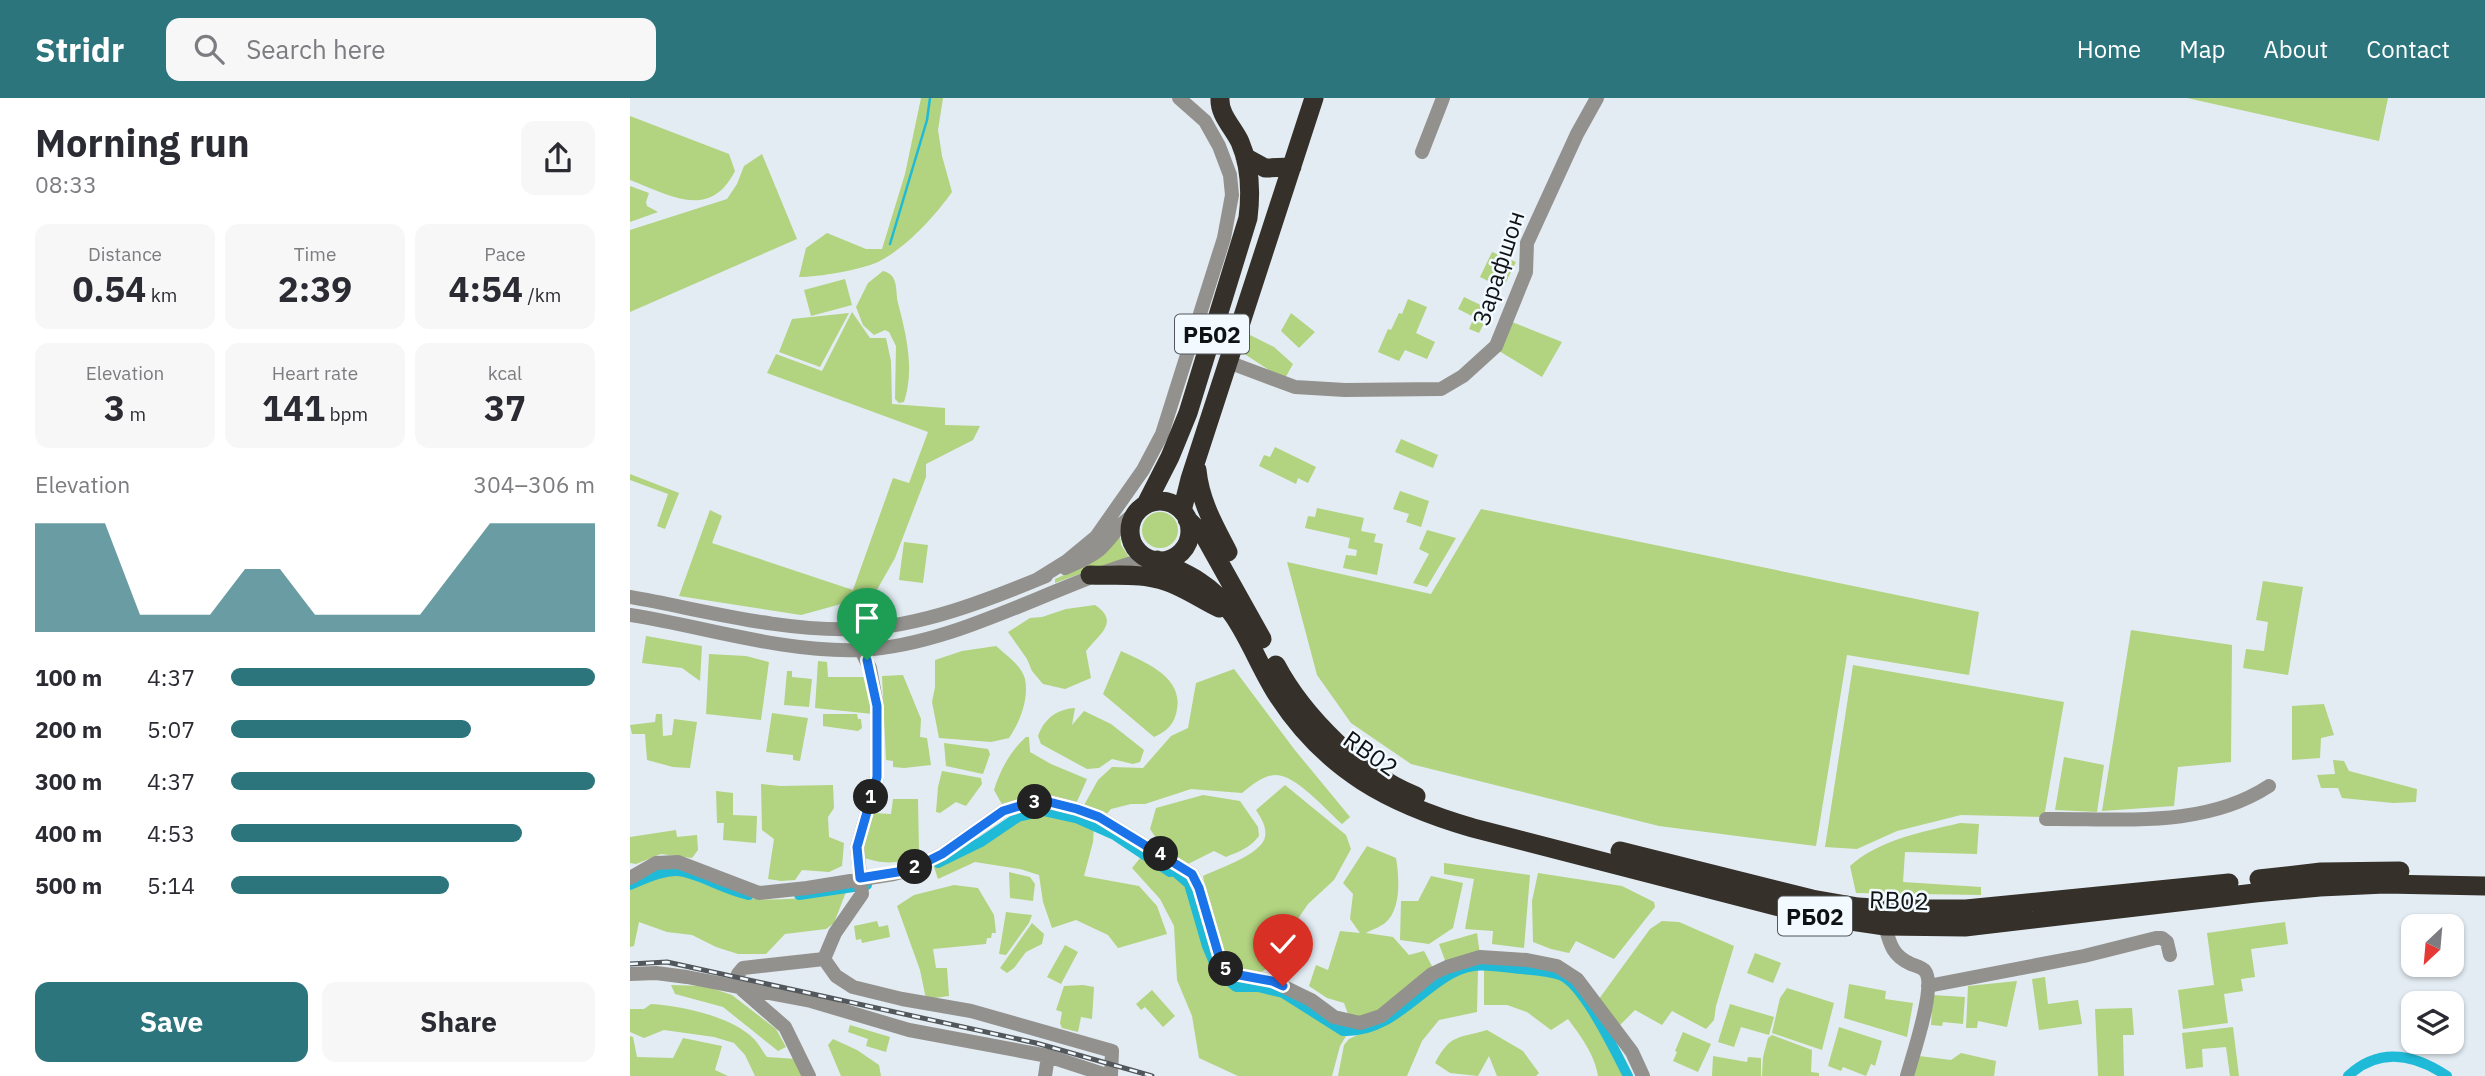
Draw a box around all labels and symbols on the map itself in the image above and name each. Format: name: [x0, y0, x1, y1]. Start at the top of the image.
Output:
street label: Зарафшон: [1464, 207, 1532, 329]
road number: РБ02: [1175, 314, 1249, 354]
pin: [837, 588, 897, 660]
street label: RB02: [1337, 723, 1405, 783]
pin: 1: [854, 780, 888, 814]
pin: 3: [1018, 784, 1052, 820]
pin: 4: [1144, 836, 1178, 872]
pin: 2: [898, 850, 932, 884]
street label: RB02: [1869, 883, 1929, 917]
road number: РБ02: [1778, 896, 1852, 936]
pin: [1253, 914, 1313, 986]
north arrow: [2401, 914, 2464, 976]
pin: 5: [1208, 952, 1244, 986]

